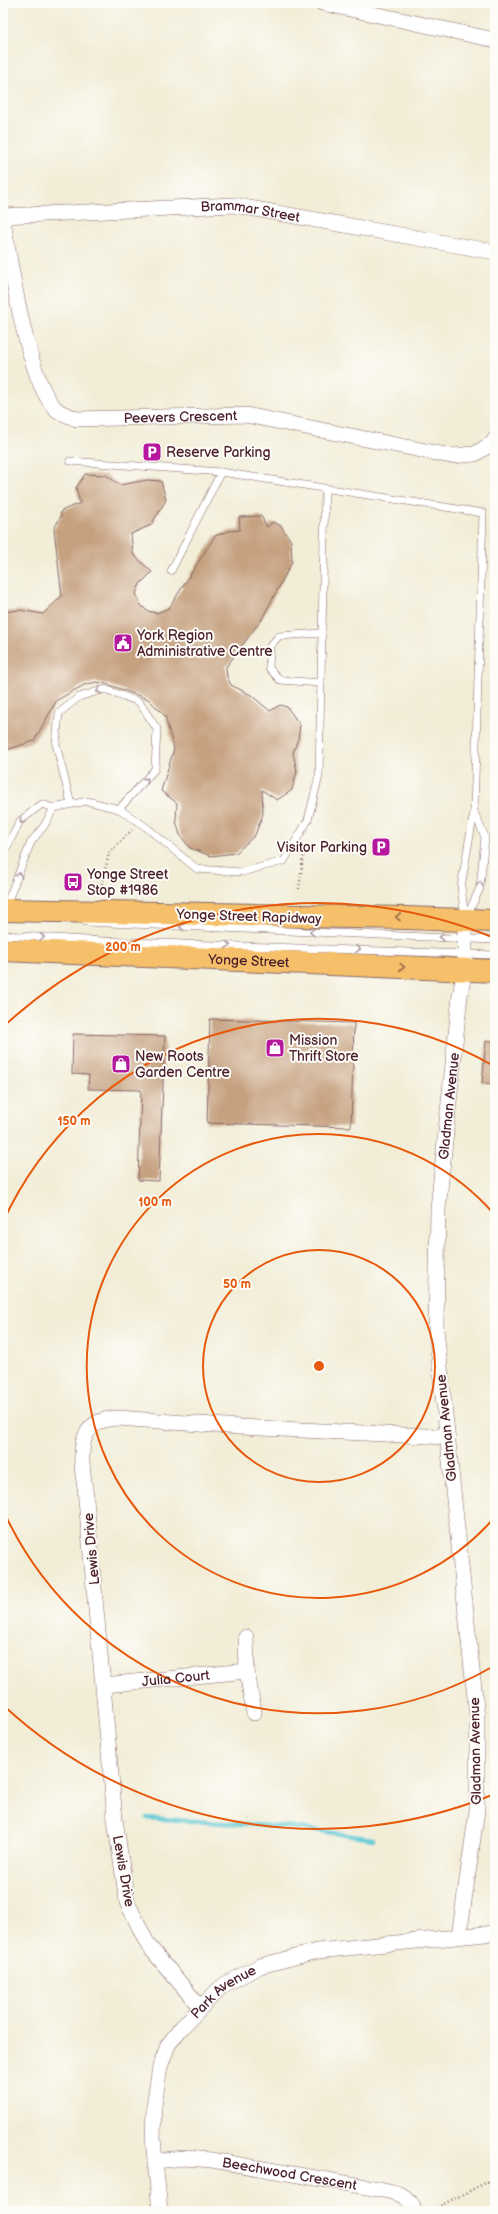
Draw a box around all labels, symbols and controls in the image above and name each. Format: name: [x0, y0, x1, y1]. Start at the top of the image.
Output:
street label: Brammar Street: [200, 197, 302, 226]
street label: Peevers Crescent: [124, 407, 238, 427]
parking icon: Reserve Parking: [141, 441, 163, 463]
place label: Reserve Parking: [166, 444, 271, 461]
place label: York Region Administrative Centre: [136, 627, 273, 660]
public building icon: York Region Administrative Centre: [112, 632, 134, 654]
one-way arrow: [95, 686, 102, 695]
one-way arrow: [141, 777, 148, 784]
one-way arrow: [19, 816, 26, 824]
parking icon: Visitor Parking: [370, 836, 392, 858]
place label: Visitor Parking: [277, 839, 367, 856]
place label: Yonge Street Stop #1986: [86, 866, 169, 899]
one-way arrow: [15, 871, 23, 878]
bus stop icon: Yonge Street Stop #1986: [62, 871, 84, 893]
one-way arrow: [475, 881, 483, 887]
street label: Yonge Street Rapidway: [175, 905, 323, 928]
one-way arrow: [395, 913, 401, 922]
one-way arrow: [179, 923, 185, 931]
one-way arrow: [309, 928, 315, 936]
one-way arrow: [39, 933, 45, 941]
one-way arrow: [439, 933, 445, 942]
text: 200 m: [105, 940, 141, 955]
one-way arrow: [225, 940, 231, 949]
one-way arrow: [355, 945, 361, 953]
street label: Yonge Street: [207, 951, 290, 971]
one-way arrow: [399, 963, 405, 971]
place label: Mission Thrift Store: [289, 1032, 359, 1065]
shop icon: Mission Thrift Store: [264, 1037, 286, 1059]
place label: New Roots Garden Centre: [135, 1048, 230, 1081]
street label: Gladman Avenue: [435, 1052, 463, 1161]
shop icon: New Roots Garden Centre: [110, 1053, 132, 1075]
text: 150 m: [58, 1114, 90, 1129]
text: 100 m: [138, 1195, 172, 1210]
text: 50 m: [223, 1277, 251, 1292]
centre of rings: [312, 1359, 326, 1373]
street label: Gladman Avenue: [432, 1374, 461, 1482]
street label: Lewis Drive: [80, 1512, 103, 1586]
street label: Julia Court: [141, 1667, 211, 1690]
street label: Gladman Avenue: [466, 1697, 485, 1805]
street label: Lewis Drive: [109, 1834, 138, 1908]
street label: Park Avenue: [187, 1962, 259, 2022]
street label: Beechwood Crescent: [221, 2154, 359, 2194]

